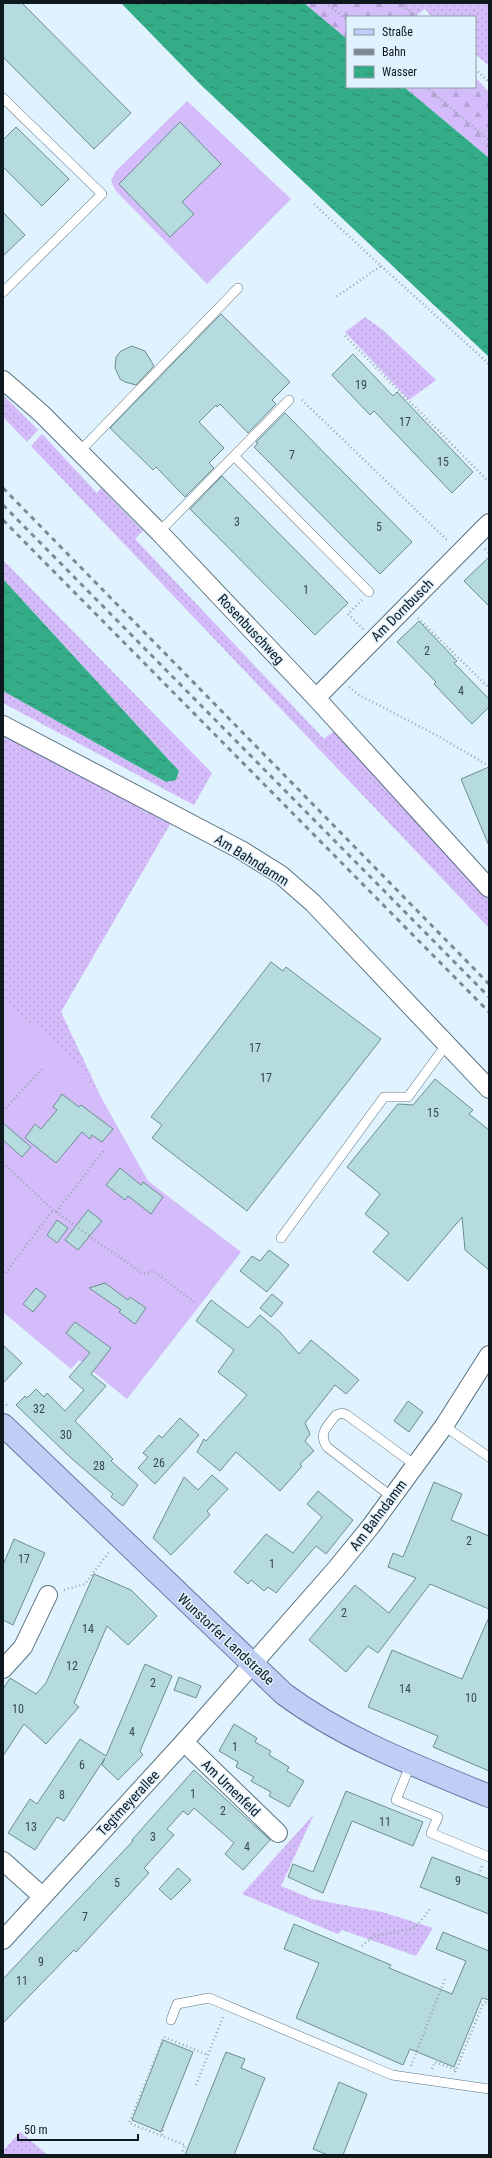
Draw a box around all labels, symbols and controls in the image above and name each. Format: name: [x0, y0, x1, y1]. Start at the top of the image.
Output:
legend: [346, 16, 476, 88]
text: Straße: [382, 25, 413, 39]
text: Bahn: [382, 45, 406, 59]
text: Wasser: [382, 65, 417, 79]
house number: 19: [355, 378, 367, 392]
house number: 17: [399, 415, 411, 429]
house number: 7: [289, 448, 295, 462]
house number: 15: [437, 455, 449, 469]
house number: 3: [234, 515, 240, 529]
house number: 5: [376, 520, 382, 534]
street label: Am Dornbusch: [368, 576, 436, 644]
house number: 1: [303, 583, 309, 597]
street label: Rosenbuschweg: [214, 591, 288, 667]
house number: 2: [424, 644, 430, 658]
house number: 4: [458, 684, 464, 698]
street label: Am Bahndamm: [212, 831, 292, 889]
house number: 17: [249, 1041, 261, 1055]
house number: 17: [260, 1071, 272, 1085]
house number: 15: [427, 1106, 439, 1120]
house number: 32: [33, 1402, 45, 1416]
house number: 30: [60, 1428, 72, 1442]
house number: 26: [153, 1456, 165, 1470]
house number: 28: [93, 1459, 105, 1473]
street label: Am Bahndamm: [346, 1476, 410, 1554]
house number: 2: [466, 1534, 472, 1548]
house number: 17: [18, 1552, 30, 1566]
house number: 1: [269, 1557, 275, 1571]
street label: Wunstorfer Landstraße: [174, 1590, 278, 1688]
house number: 2: [341, 1606, 347, 1620]
house number: 14: [82, 1622, 94, 1636]
house number: 12: [66, 1659, 78, 1673]
house number: 2: [150, 1676, 156, 1690]
house number: 14: [399, 1682, 411, 1696]
house number: 10: [465, 1691, 477, 1705]
house number: 10: [12, 1702, 24, 1716]
house number: 4: [129, 1725, 135, 1739]
house number: 1: [232, 1740, 238, 1754]
street label: Am Urnenfeld: [198, 1756, 264, 1820]
house number: 6: [79, 1758, 85, 1772]
street label: Tegtmeyerallee: [94, 1767, 163, 1839]
house number: 1: [190, 1787, 196, 1801]
house number: 8: [59, 1788, 65, 1802]
house number: 2: [220, 1804, 226, 1818]
house number: 11: [379, 1815, 391, 1829]
house number: 13: [25, 1820, 37, 1834]
house number: 3: [150, 1830, 156, 1844]
house number: 4: [244, 1840, 250, 1854]
house number: 9: [455, 1874, 461, 1888]
house number: 5: [114, 1876, 120, 1890]
house number: 7: [82, 1910, 88, 1924]
house number: 9: [38, 1955, 44, 1969]
house number: 11: [16, 1974, 28, 1988]
scale bar: [18, 2116, 138, 2142]
text: 50 m: [24, 2123, 48, 2137]

